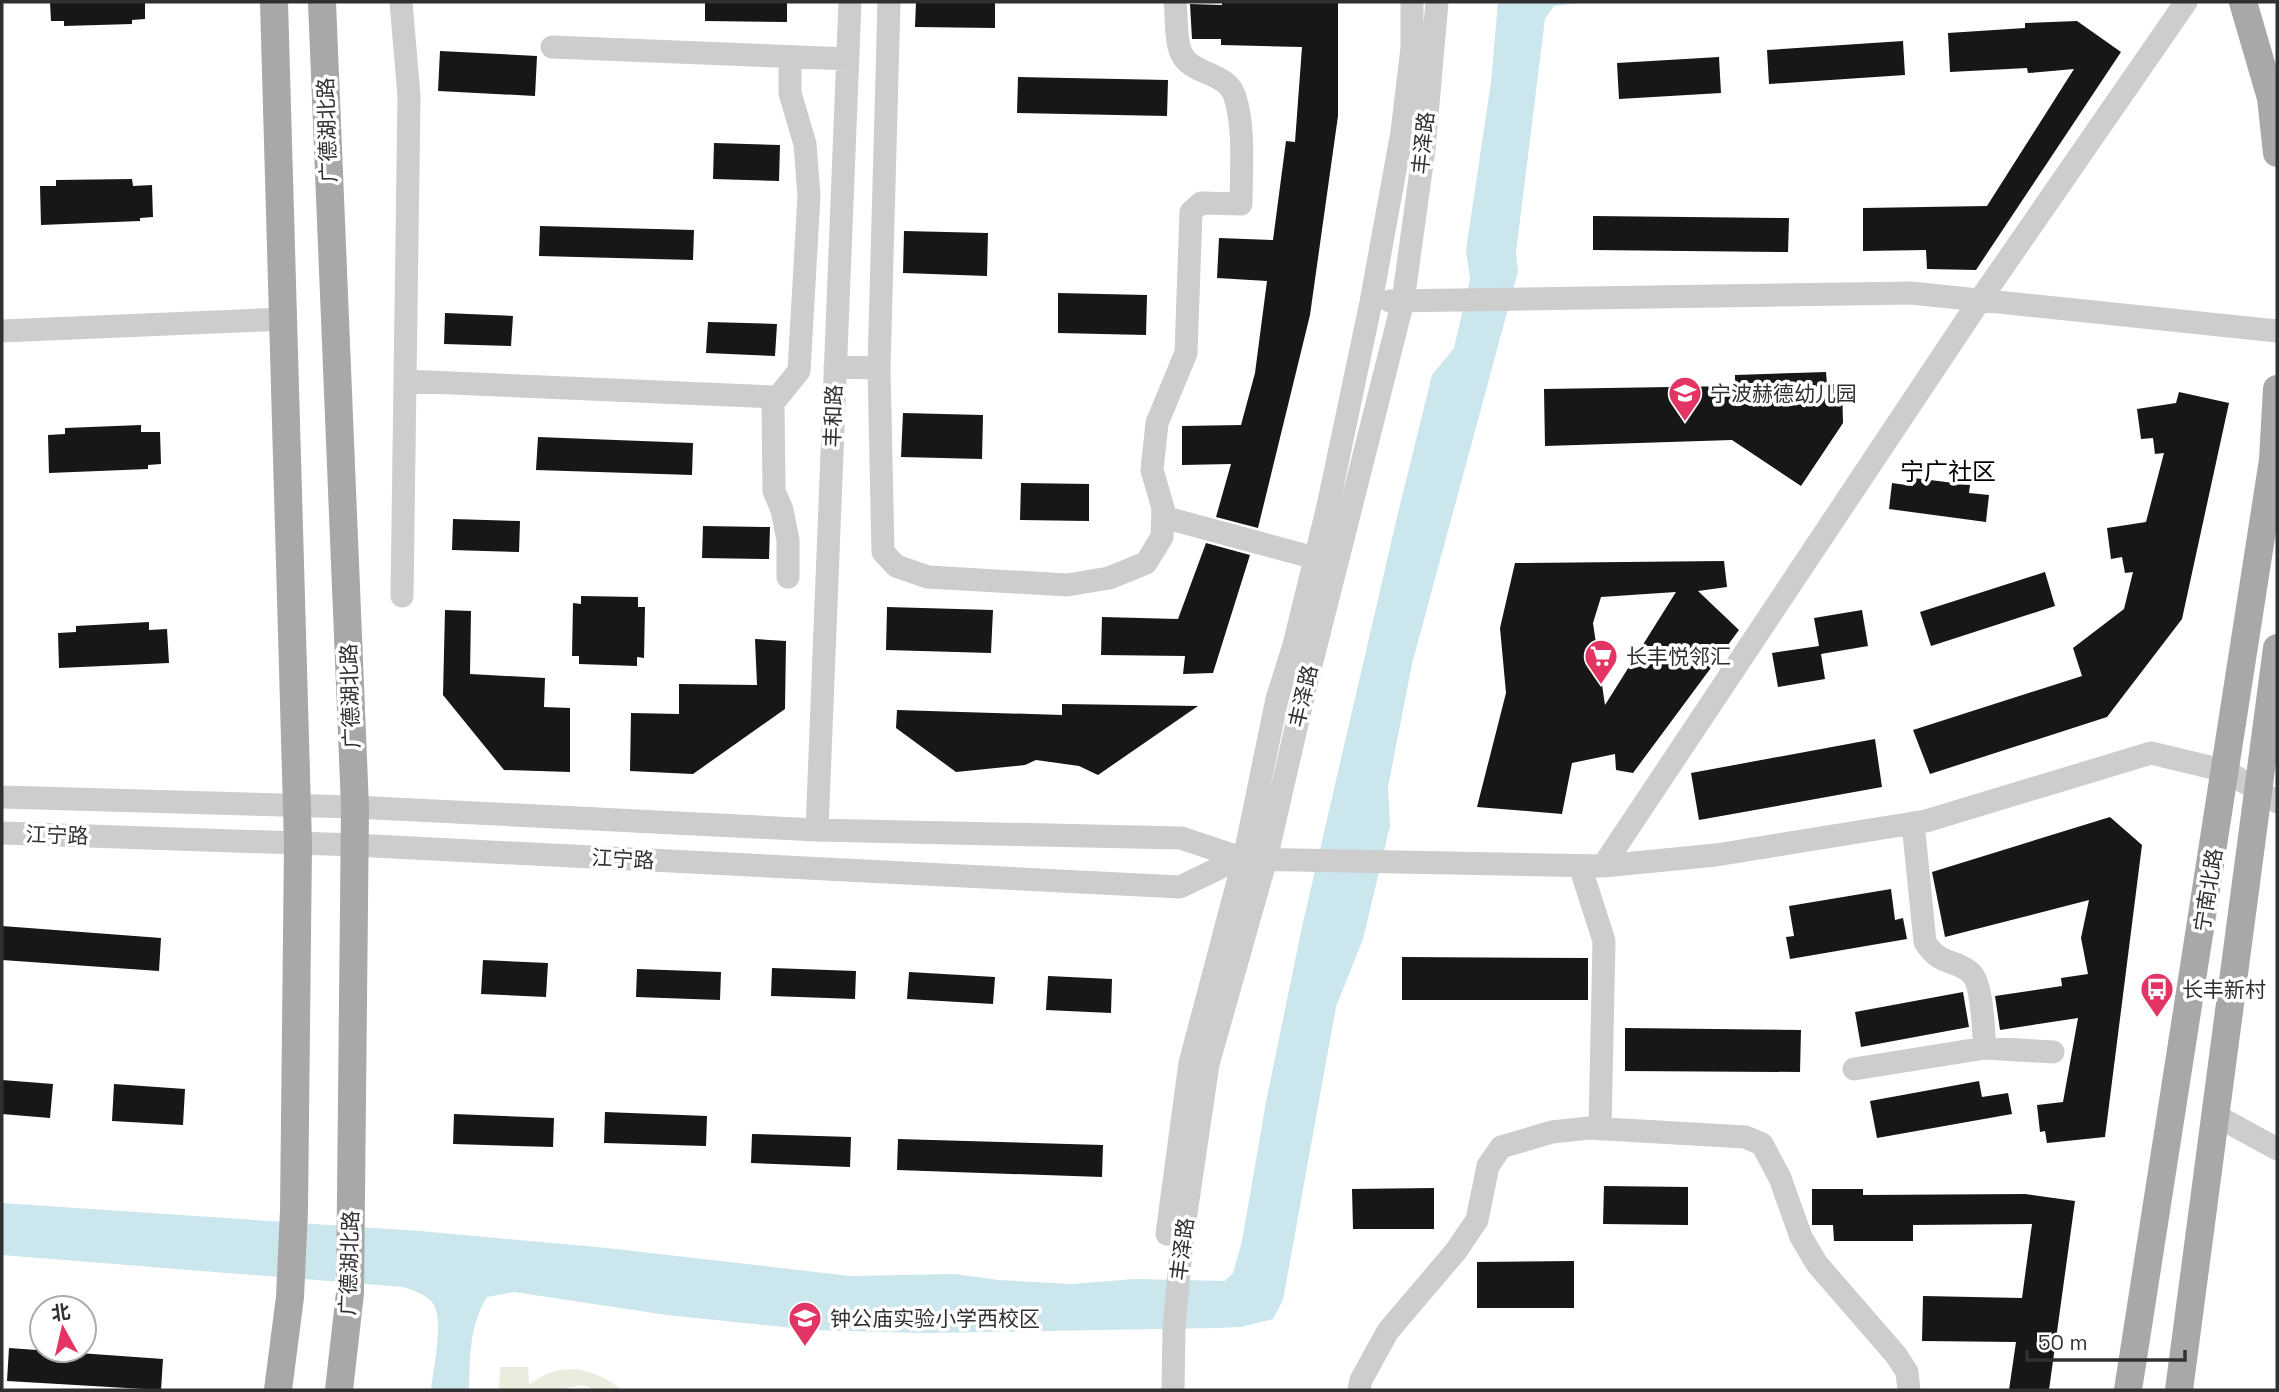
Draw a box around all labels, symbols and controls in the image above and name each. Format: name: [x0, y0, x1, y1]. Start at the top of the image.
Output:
street label: 广德湖北路: [312, 77, 342, 183]
street label: 丰泽路: [1406, 110, 1440, 176]
school or university icon: 宁波赫德幼儿园: [1666, 374, 1704, 423]
place label: 宁波赫德幼儿园: [1710, 380, 1857, 407]
street label: 丰和路: [818, 384, 848, 448]
district label: 宁广社区: [1900, 456, 1996, 487]
supermarket icon: 长丰悦邻汇: [1582, 637, 1620, 686]
street label: 广德湖北路: [335, 643, 365, 749]
place label: 长丰悦邻汇: [1626, 643, 1731, 670]
street label: 丰泽路: [1283, 662, 1323, 730]
street label: 江宁路: [25, 820, 89, 850]
street label: 江宁路: [591, 844, 655, 874]
street label: 宁南北路: [2188, 846, 2228, 934]
bus stop icon: 长丰新村: [2138, 970, 2176, 1019]
place label: 长丰新村: [2182, 976, 2266, 1003]
street label: 广德湖北路: [334, 1210, 364, 1316]
street label: 丰泽路: [1165, 1216, 1199, 1282]
north arrow: [28, 1294, 98, 1364]
text: 北: [50, 1299, 72, 1326]
school or university icon: 钟公庙实验小学西校区: [786, 1299, 824, 1348]
place label: 钟公庙实验小学西校区: [830, 1305, 1040, 1332]
scale bar: [2027, 1318, 2184, 1362]
text: 50 m: [2038, 1329, 2088, 1356]

